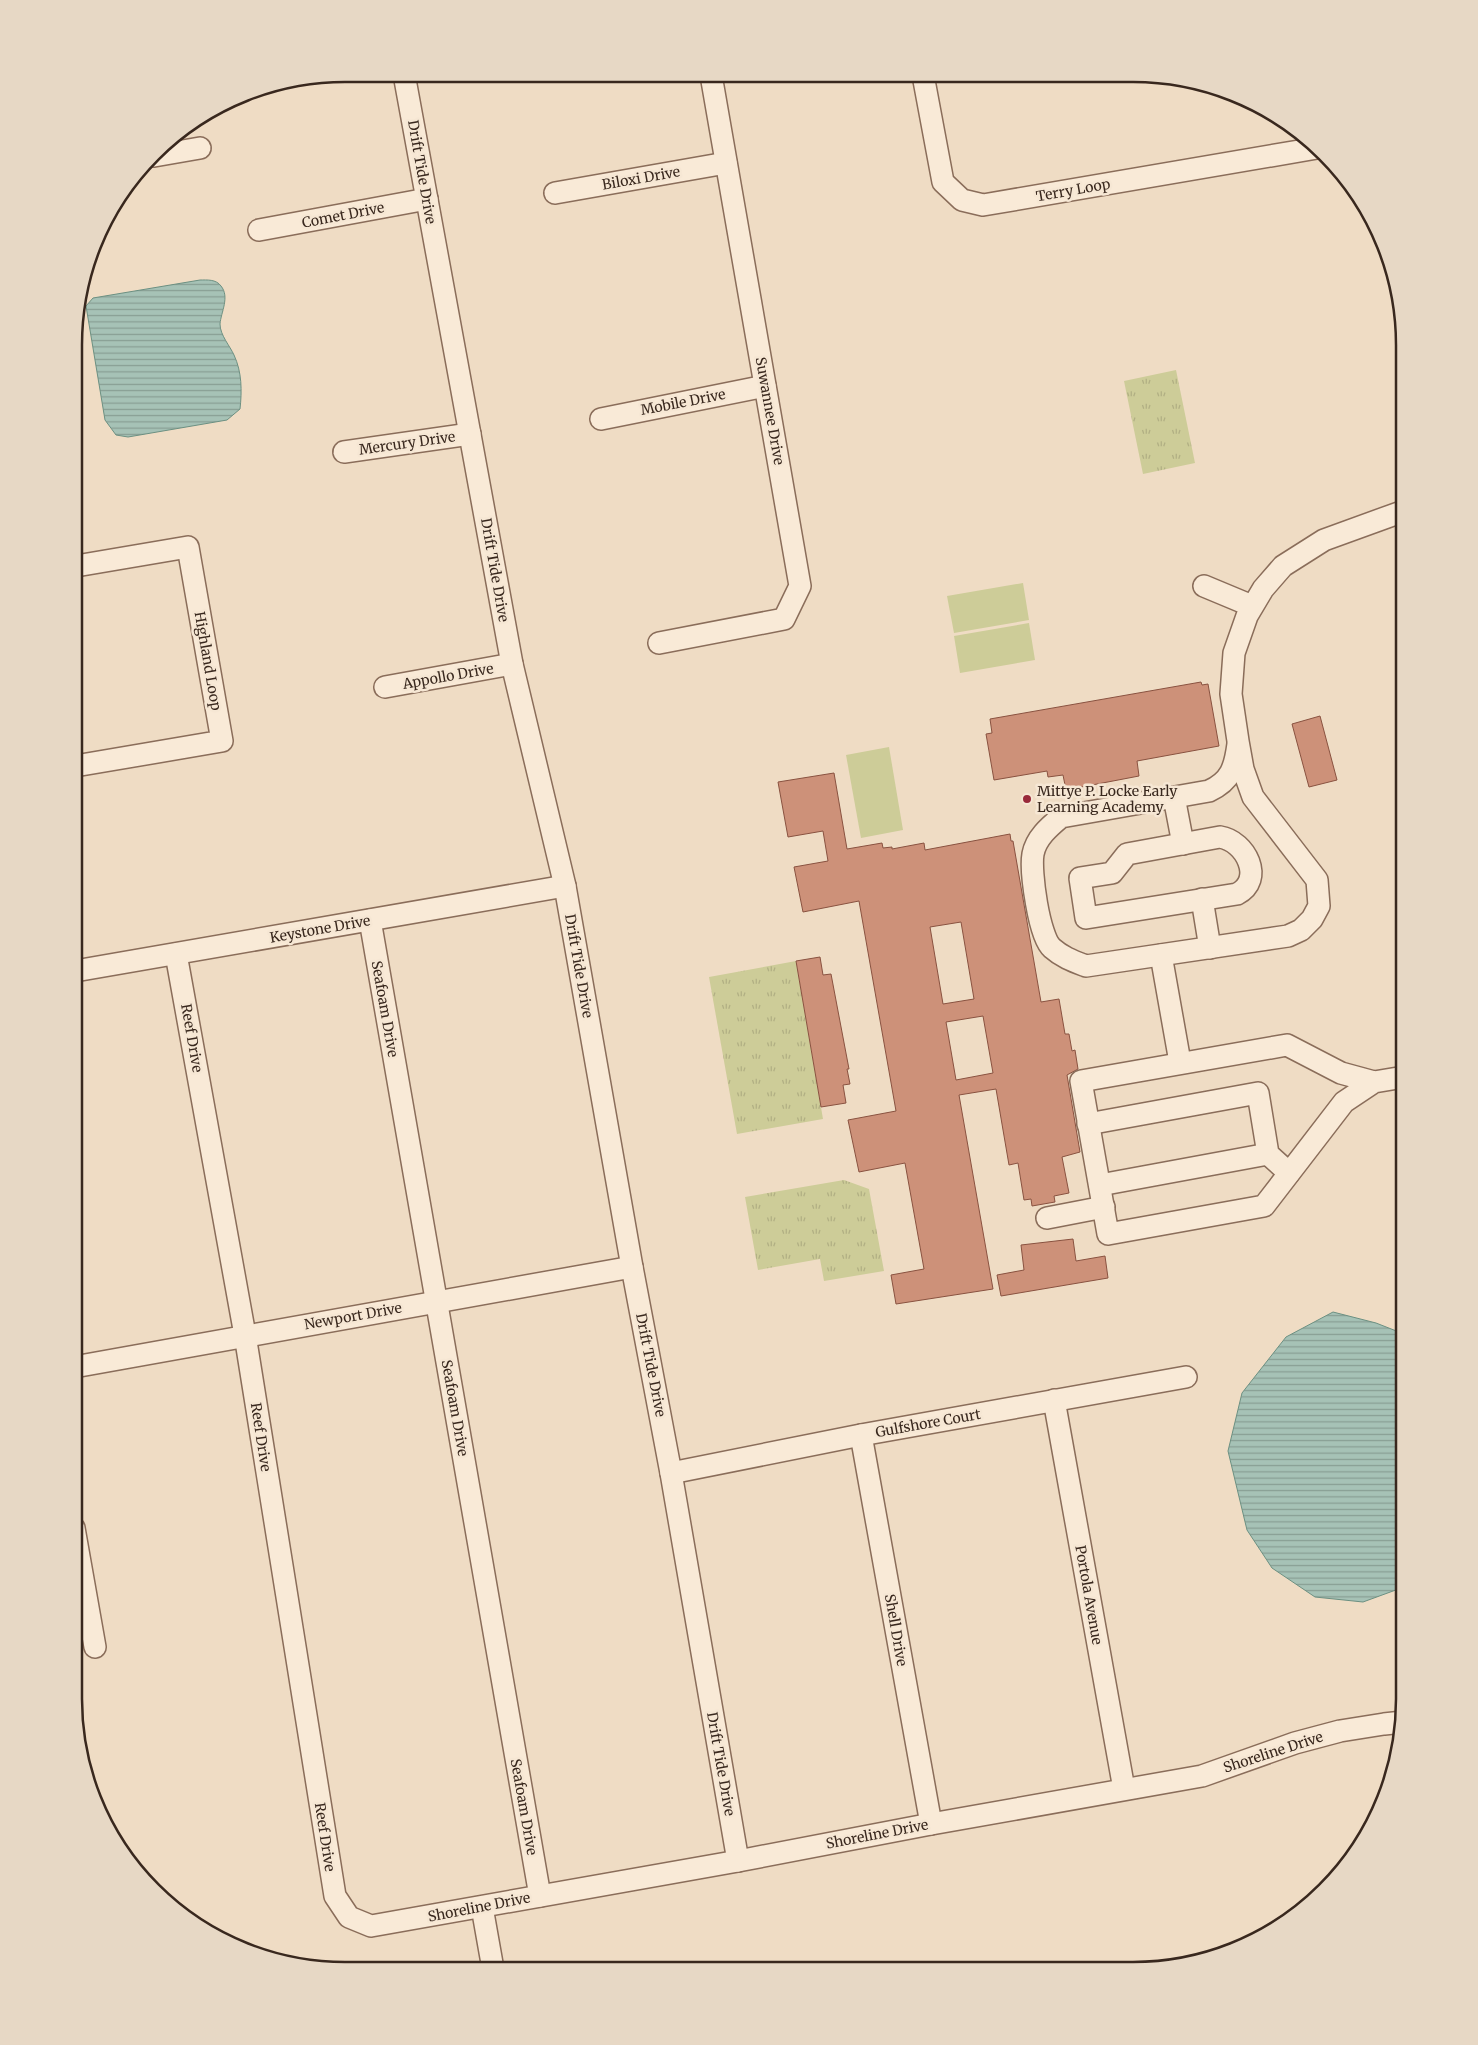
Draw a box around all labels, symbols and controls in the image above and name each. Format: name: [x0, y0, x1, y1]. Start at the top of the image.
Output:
street label: Drift Tide Drive: [404, 119, 440, 225]
street label: Biloxi Drive: [601, 162, 681, 194]
street label: Terry Loop: [1034, 175, 1112, 205]
street label: Comet Drive: [300, 198, 386, 232]
street label: Suwannee Drive: [752, 356, 788, 466]
street label: Mobile Drive: [639, 385, 727, 419]
street label: Mercury Drive: [358, 427, 456, 459]
street label: Drift Tide Drive: [477, 517, 513, 623]
street label: Highland Loop: [190, 610, 226, 712]
street label: Appollo Drive: [400, 659, 495, 693]
place label: Mittye P. Locke Early Learning Academy: [1037, 782, 1178, 816]
marker: Mittye P. Locke Early Learning Academy: [1021, 793, 1033, 805]
street label: Keystone Drive: [268, 911, 372, 947]
street label: Drift Tide Drive: [561, 913, 597, 1019]
street label: Seafoam Drive: [368, 959, 402, 1059]
street label: Reef Drive: [177, 1002, 207, 1074]
street label: Newport Drive: [303, 1299, 403, 1333]
street label: Drift Tide Drive: [632, 1312, 670, 1418]
street label: Seafoam Drive: [438, 1358, 472, 1458]
street label: Reef Drive: [247, 1401, 275, 1473]
street label: Gulfshore Court: [874, 1405, 983, 1441]
street label: Portola Avenue: [1071, 1544, 1107, 1646]
street label: Shell Drive: [881, 1592, 911, 1668]
street label: Drift Tide Drive: [703, 1711, 739, 1817]
street label: Shoreline Drive: [1221, 1727, 1325, 1777]
street label: Seafoam Drive: [507, 1757, 541, 1857]
street label: Reef Drive: [311, 1801, 339, 1873]
street label: Shoreline Drive: [824, 1815, 930, 1853]
street label: Shoreline Drive: [426, 1888, 532, 1926]

